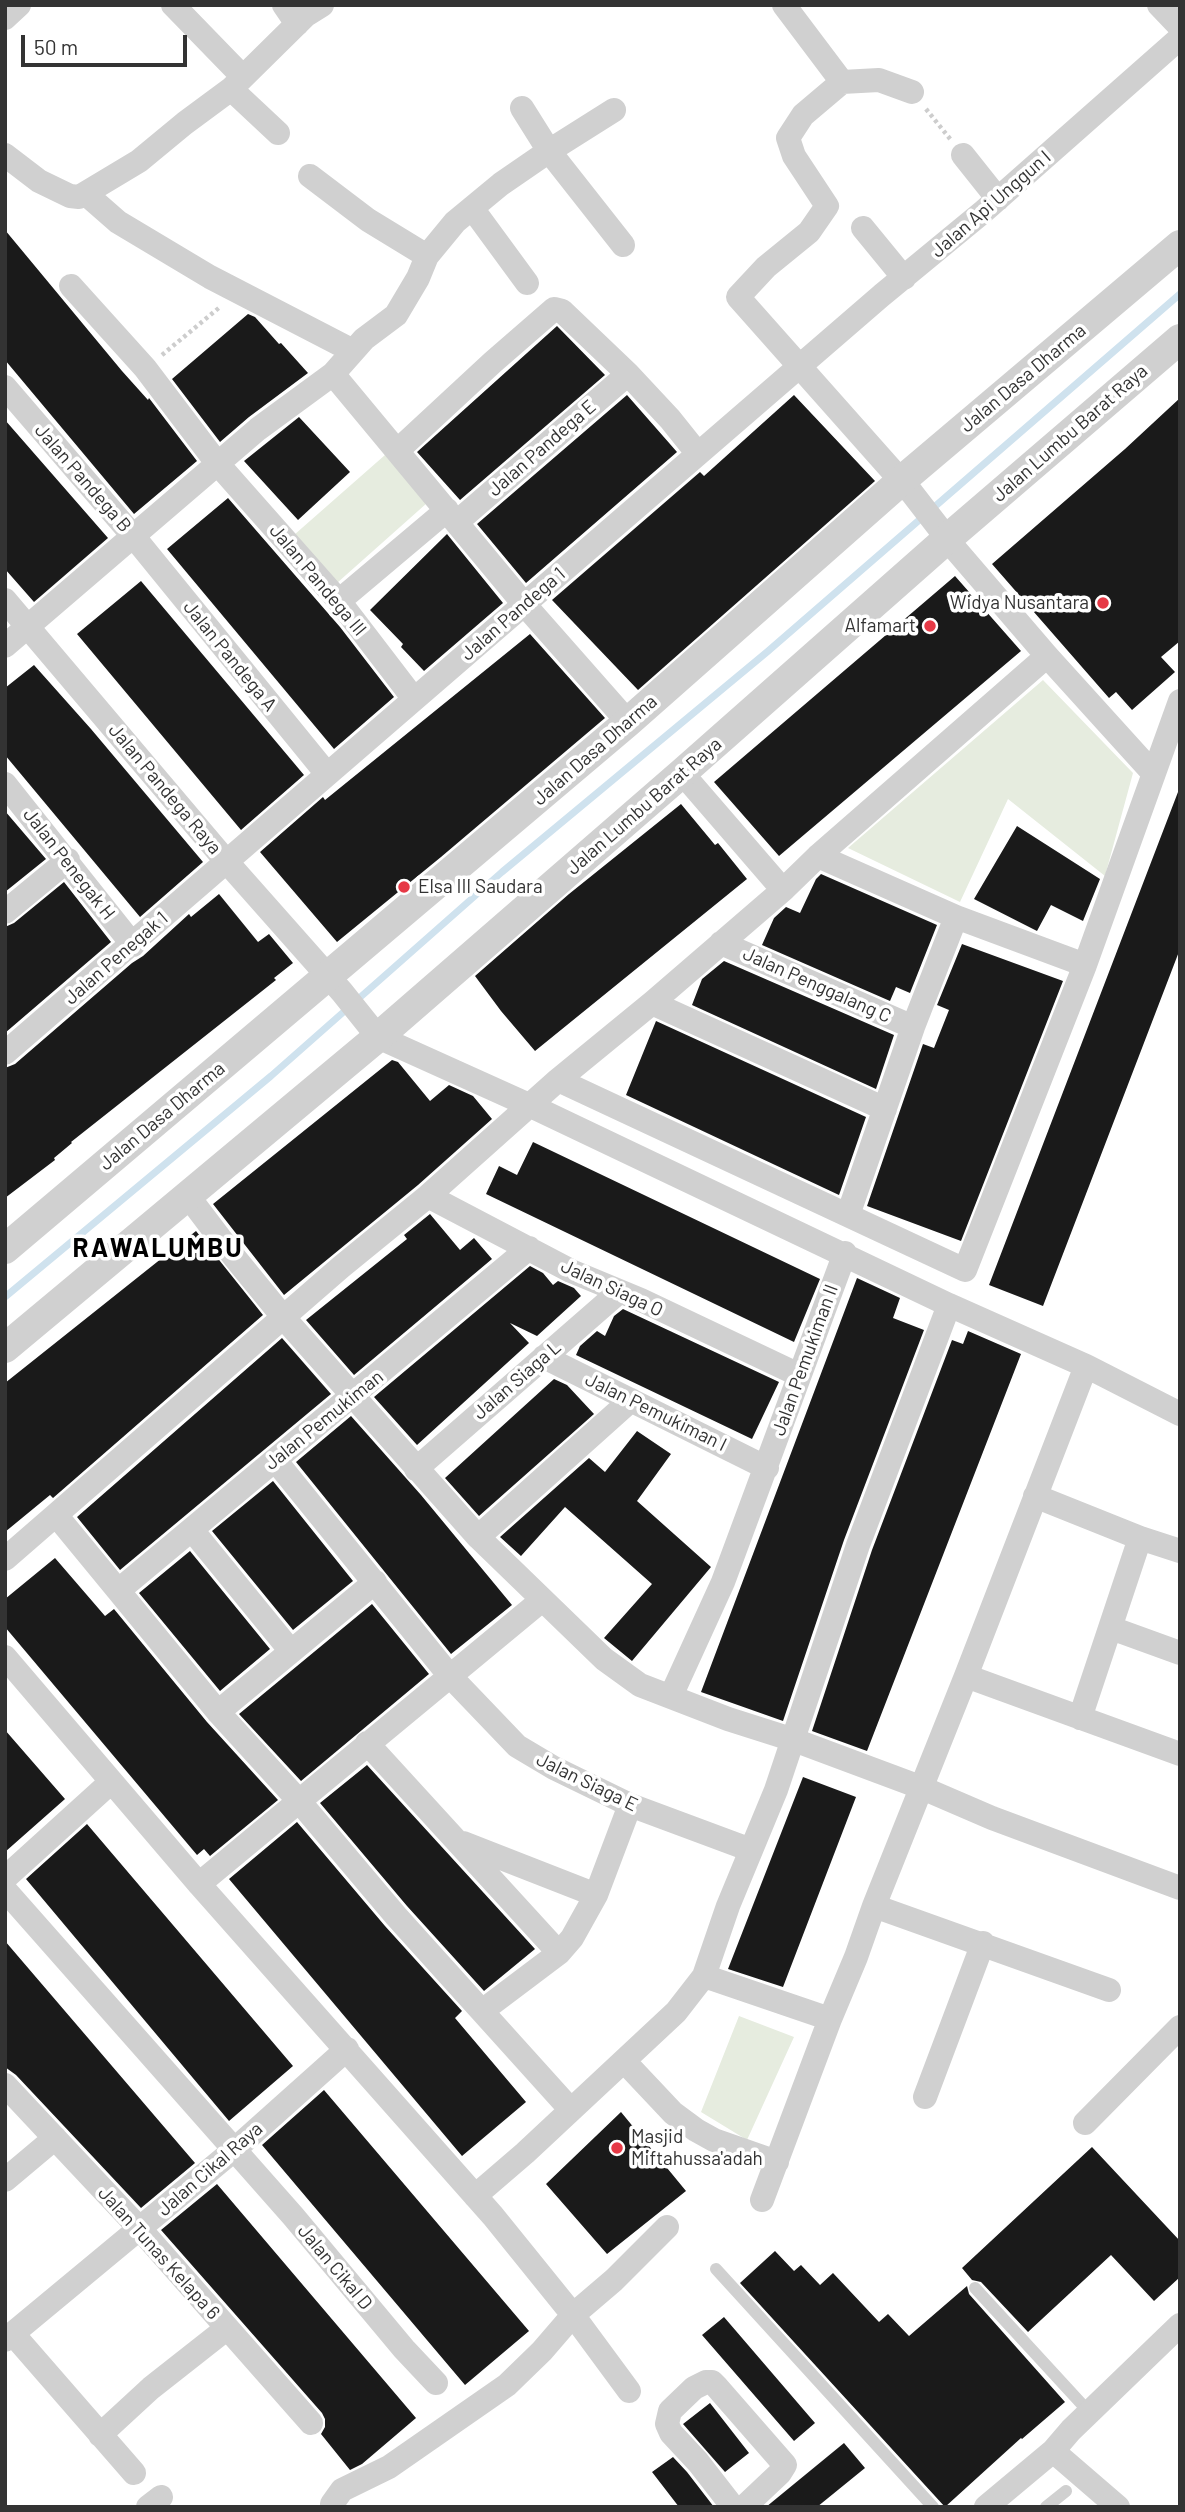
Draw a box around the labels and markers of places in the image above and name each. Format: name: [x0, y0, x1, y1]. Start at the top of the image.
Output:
place label: Widya Nusantara: [950, 592, 1089, 614]
marker: Widya Nusantara: [1095, 595, 1111, 611]
place label: Alfamart: [844, 615, 916, 637]
marker: Alfamart: [922, 618, 938, 634]
place label: Elsa III Saudara: [418, 876, 543, 898]
marker: Elsa III Saudara: [396, 879, 412, 895]
place label: Masjid Miftahussa'adah: [631, 2126, 763, 2170]
marker: Masjid Miftahussa'adah: [609, 2140, 625, 2156]

